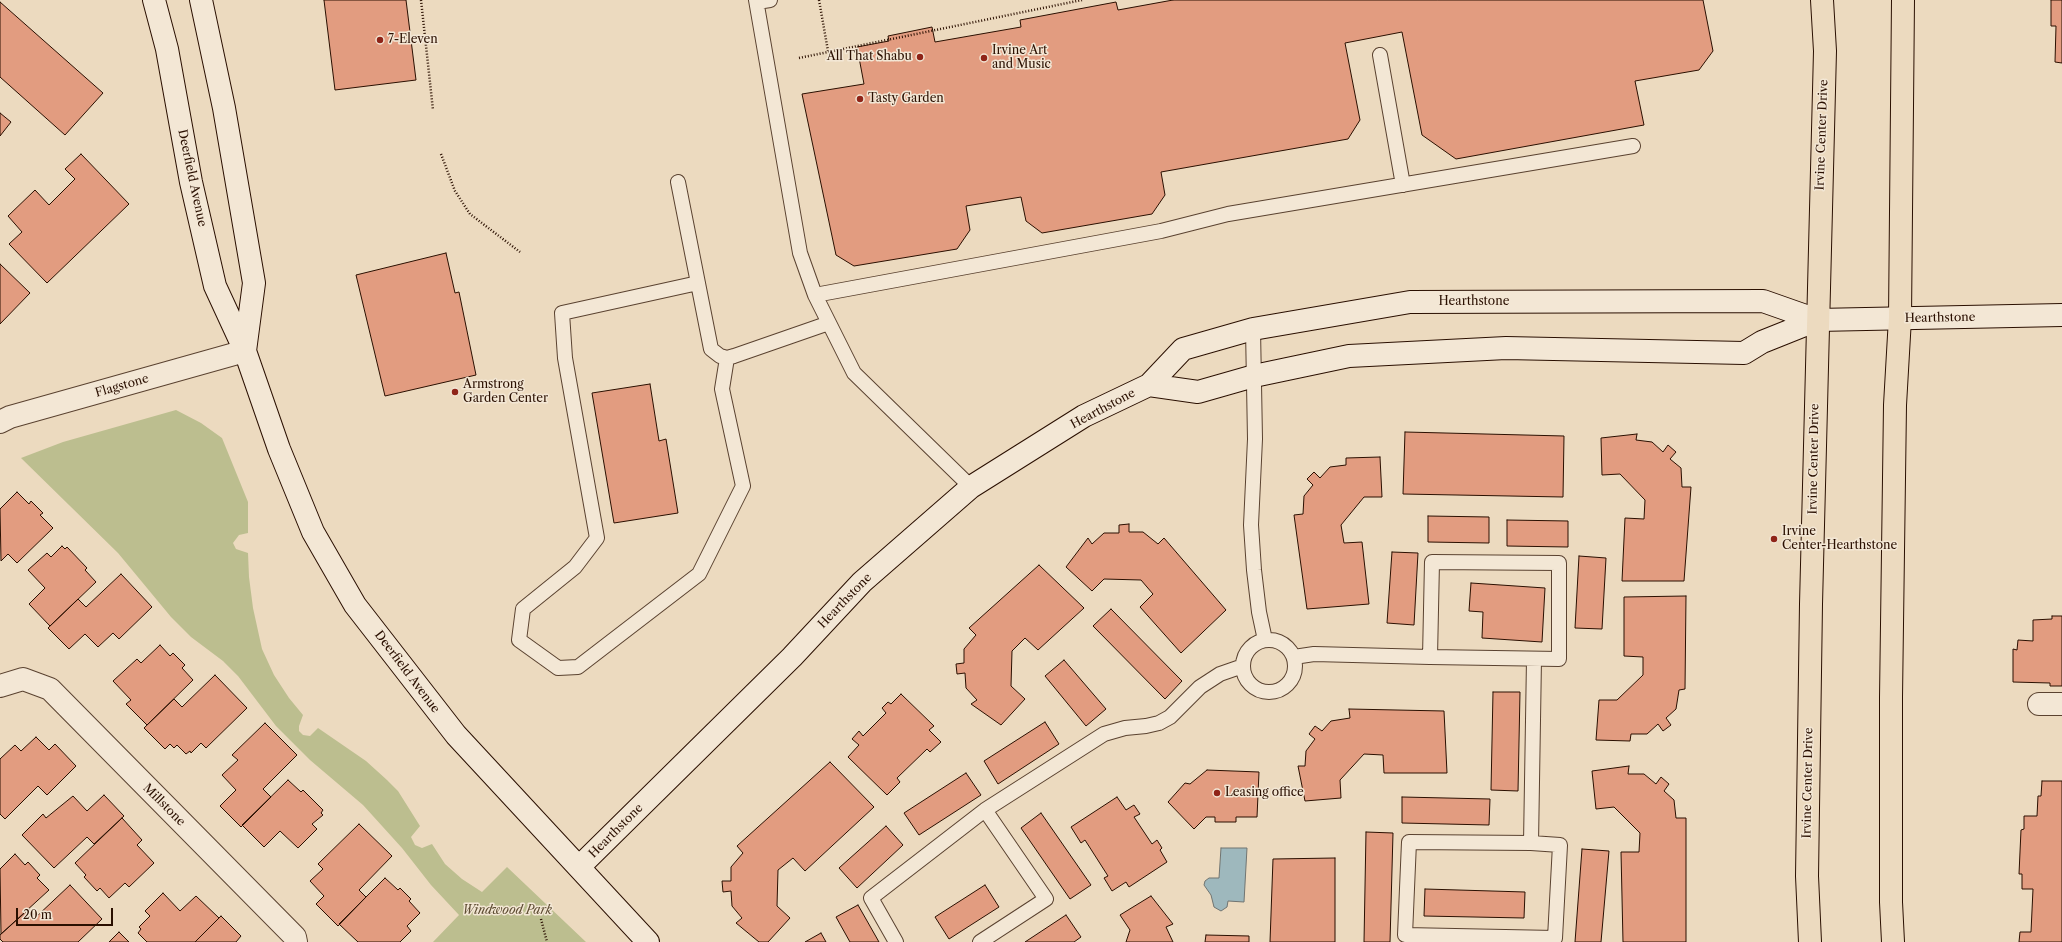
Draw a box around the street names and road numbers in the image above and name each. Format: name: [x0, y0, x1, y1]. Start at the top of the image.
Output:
street label: Irvine Center Drive: [1813, 79, 1831, 191]
street label: Deerfield Avenue: [175, 128, 209, 228]
street label: Hearthstone: [1439, 295, 1509, 309]
street label: Hearthstone: [1904, 310, 1976, 326]
street label: Flagstone: [94, 372, 150, 400]
street label: Hearthstone: [1068, 386, 1138, 432]
street label: Irvine Center Drive: [1806, 403, 1822, 515]
street label: Hearthstone: [815, 571, 875, 631]
street label: Deerfield Avenue: [371, 628, 443, 716]
street label: Irvine Center Drive: [1800, 727, 1816, 839]
street label: Millstone: [140, 781, 188, 829]
street label: Hearthstone: [586, 801, 646, 861]

